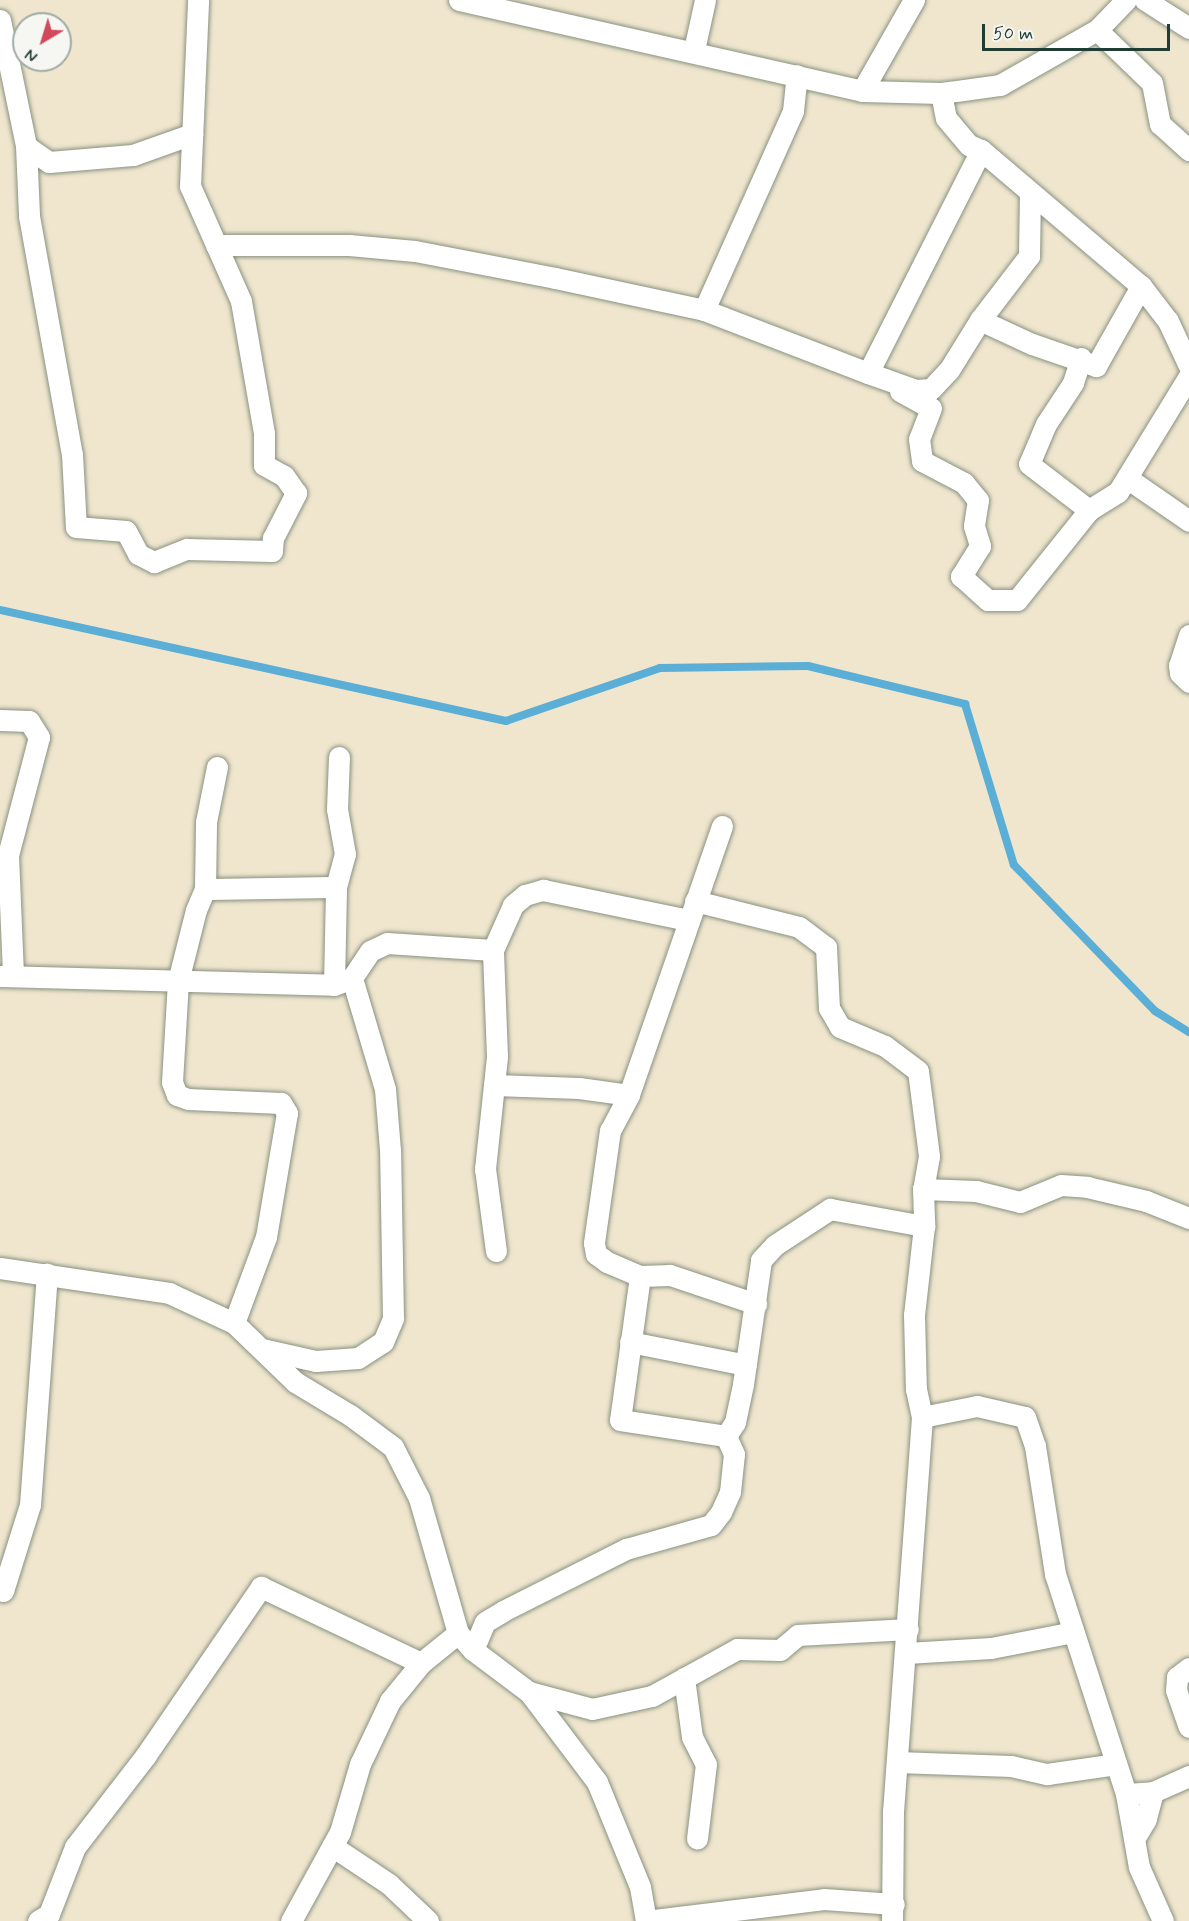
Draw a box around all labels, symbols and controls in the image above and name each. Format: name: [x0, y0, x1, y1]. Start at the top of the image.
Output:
north arrow: [12, 12, 72, 72]
scale bar: [985, 12, 1172, 50]
text: 50 m: [993, 22, 1033, 46]
text: N: [21, 43, 43, 67]

